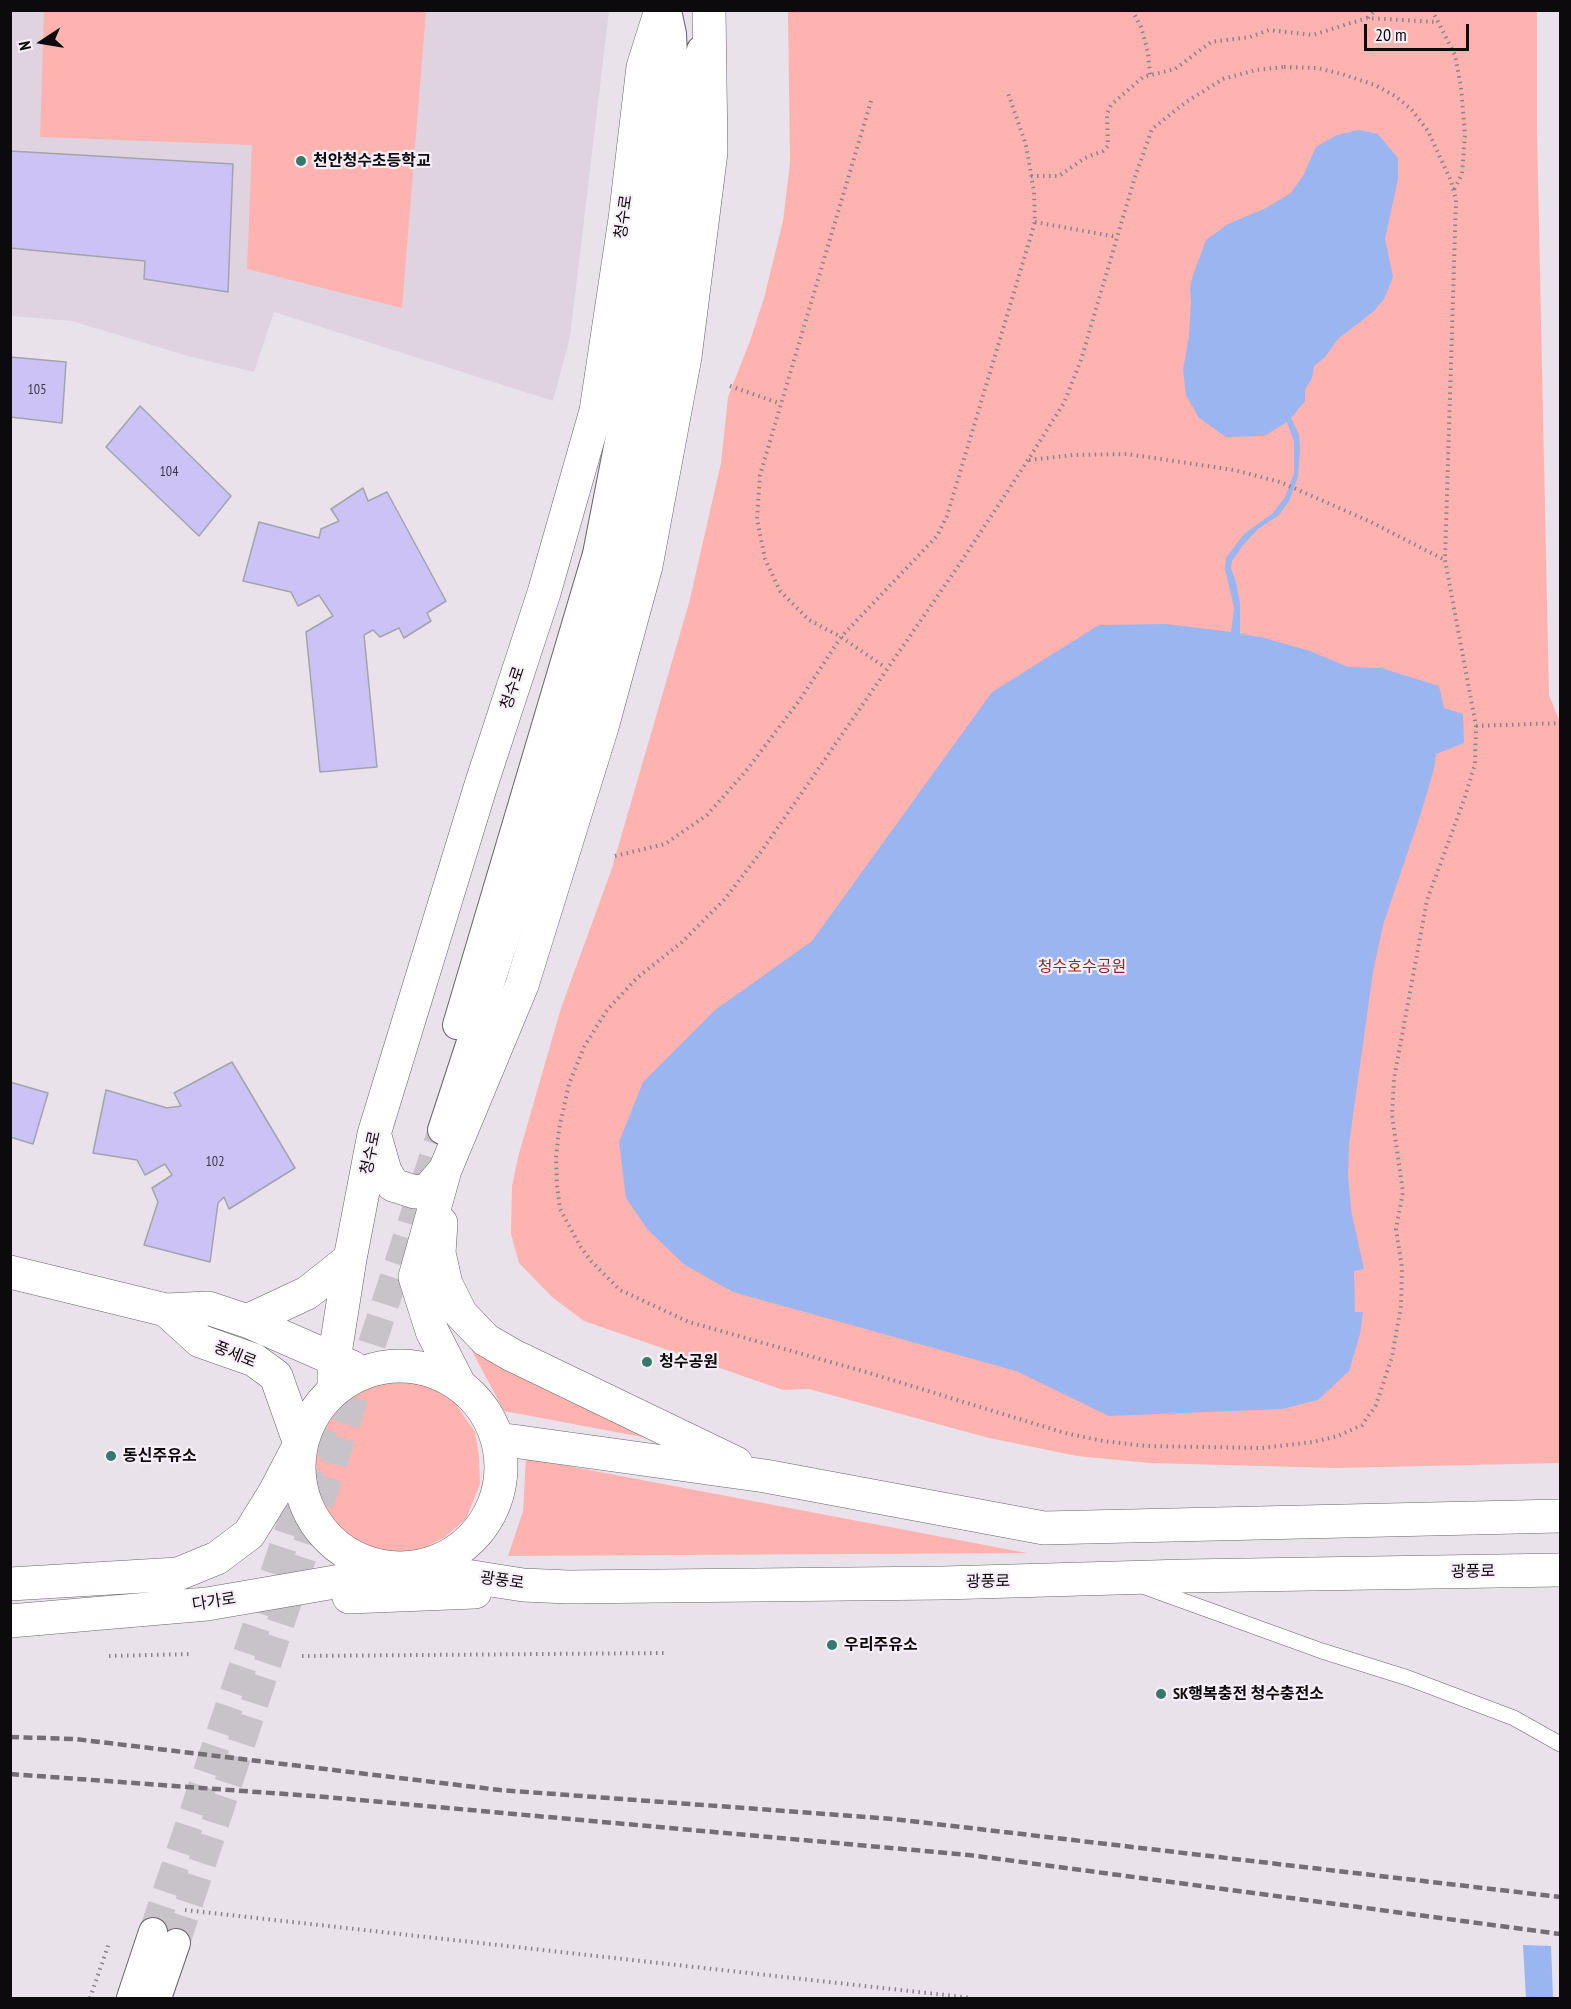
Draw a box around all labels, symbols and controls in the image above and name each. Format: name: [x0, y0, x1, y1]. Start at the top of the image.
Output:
north arrow: [12, 12, 72, 72]
scale bar: [1367, 12, 1472, 50]
text: 20 m: [1375, 23, 1407, 46]
text: N: [14, 39, 35, 52]
place label: 천안청수초등학교: [313, 151, 431, 171]
marker: 천안청수초등학교: [294, 154, 308, 168]
street label: 청수로: [611, 194, 637, 240]
house number: 105: [28, 382, 46, 398]
house number: 104: [160, 464, 178, 480]
street label: 청수로: [497, 664, 529, 712]
park label: 청수호수공원: [1038, 957, 1126, 977]
street label: 청수로: [357, 1129, 385, 1177]
house number: 102: [206, 1154, 224, 1170]
street label: 풍세로: [211, 1338, 259, 1372]
place label: 청수공원: [659, 1352, 718, 1372]
marker: 청수공원: [640, 1355, 654, 1369]
place label: 동신주유소: [123, 1446, 197, 1466]
marker: 동신주유소: [104, 1449, 118, 1463]
street label: 광풍로: [1451, 1562, 1495, 1582]
street label: 광풍로: [479, 1568, 525, 1594]
street label: 광풍로: [966, 1572, 1010, 1592]
street label: 다가로: [191, 1589, 237, 1615]
place label: 우리주유소: [844, 1635, 918, 1655]
marker: 우리주유소: [825, 1638, 839, 1652]
place label: SK행복충전 청수충전소: [1173, 1684, 1324, 1704]
marker: SK행복충전 청수충전소: [1154, 1687, 1168, 1701]

